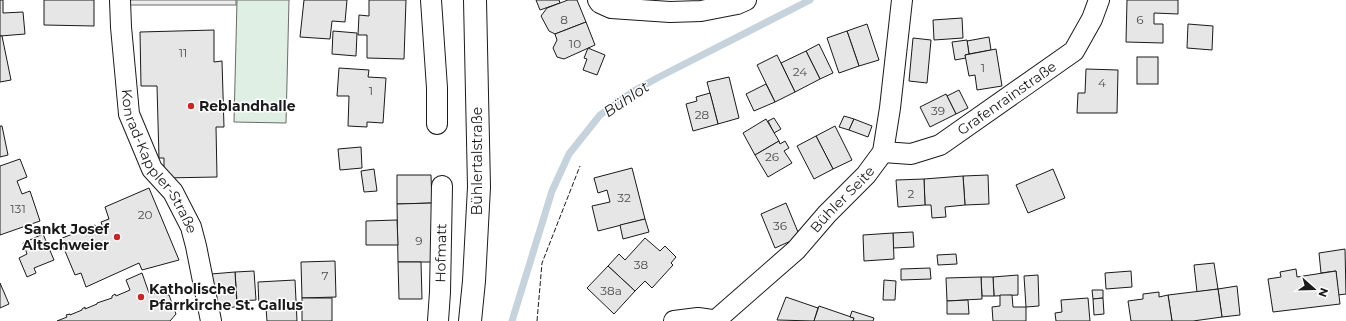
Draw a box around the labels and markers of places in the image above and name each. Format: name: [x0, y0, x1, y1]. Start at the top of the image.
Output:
place label: Reblandhalle: [199, 97, 296, 115]
marker: Reblandhalle: [186, 101, 196, 111]
place label: Sankt Josef Altschweier: [21, 220, 110, 254]
marker: Sankt Josef Altschweier: [112, 232, 122, 242]
place label: Katholische Pfarrkirche St. Gallus: [149, 280, 304, 314]
marker: Katholische Pfarrkirche St. Gallus: [136, 292, 146, 302]

